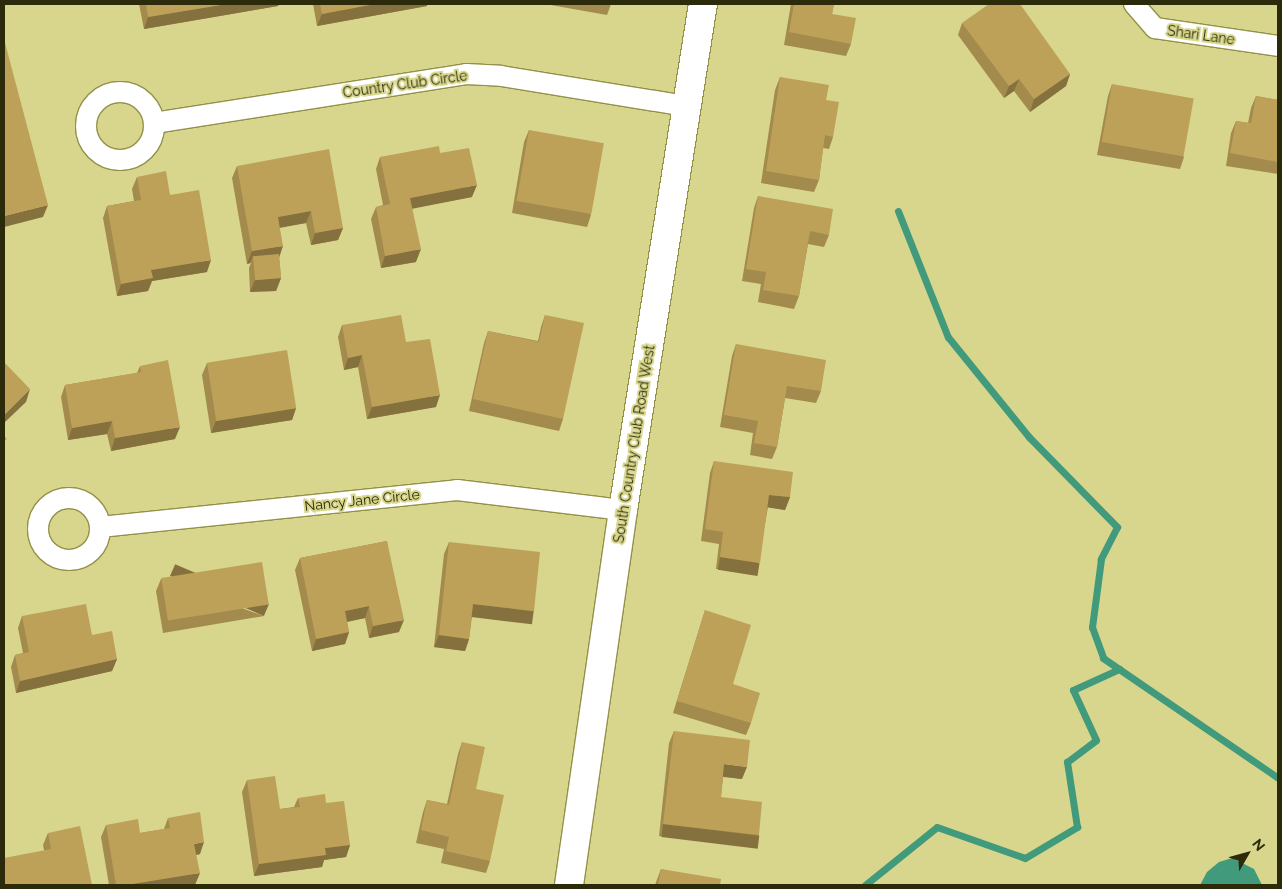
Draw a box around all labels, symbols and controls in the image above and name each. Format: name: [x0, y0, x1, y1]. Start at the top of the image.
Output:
street label: Shari Lane: [1166, 22, 1236, 48]
street label: Country Club Circle: [341, 67, 469, 101]
street label: South Country Club Road West: [610, 343, 658, 545]
street label: Nancy Jane Circle: [303, 486, 421, 514]
north arrow: [1222, 829, 1272, 879]
text: N: [1249, 836, 1268, 854]

